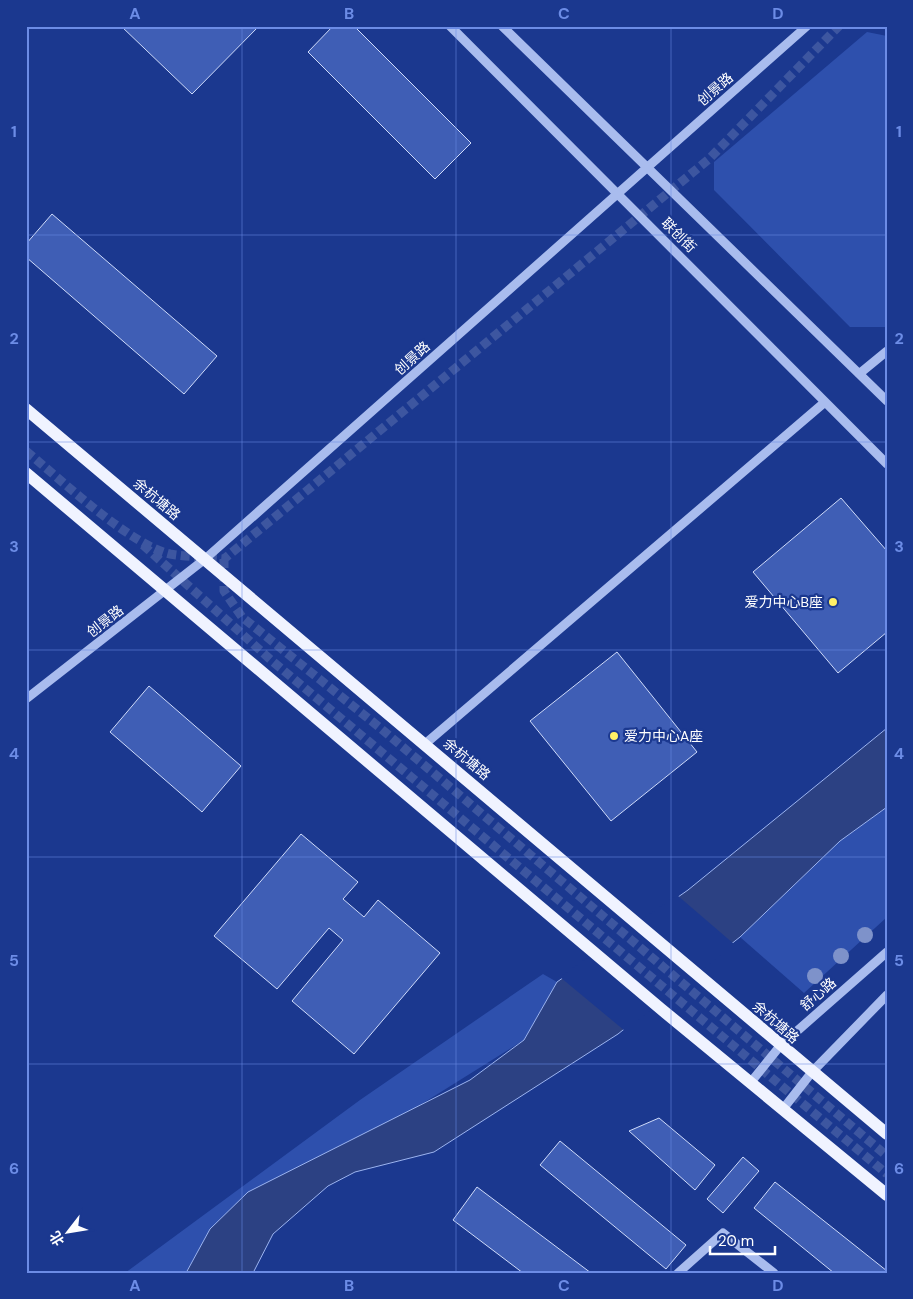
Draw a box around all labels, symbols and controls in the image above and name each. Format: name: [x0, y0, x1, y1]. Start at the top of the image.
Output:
text: A: [129, 3, 141, 24]
text: B: [344, 3, 354, 24]
text: C: [558, 3, 570, 24]
text: D: [772, 3, 784, 24]
street label: 创景路: [693, 68, 737, 110]
text: 1: [11, 121, 17, 142]
text: 1: [896, 121, 902, 142]
street label: 联创街: [658, 214, 700, 256]
text: 2: [9, 328, 19, 349]
text: 2: [894, 328, 904, 349]
street label: 创景路: [390, 337, 434, 379]
street label: 余杭塘路: [130, 474, 184, 524]
text: 3: [9, 536, 19, 557]
text: 3: [894, 536, 904, 557]
place label: 爱力中心B座: [745, 593, 823, 611]
marker: 爱力中心B座: [827, 596, 839, 608]
street label: 创景路: [83, 601, 127, 641]
place label: 爱力中心A座: [624, 727, 703, 745]
marker: 爱力中心A座: [608, 730, 620, 742]
street label: 余杭塘路: [440, 734, 494, 784]
text: 4: [9, 743, 19, 764]
text: 4: [894, 743, 904, 764]
text: 5: [9, 950, 19, 971]
text: 5: [894, 950, 904, 971]
street label: 舒心路: [796, 973, 840, 1015]
street label: 余杭塘路: [749, 997, 803, 1047]
text: 6: [9, 1158, 19, 1179]
text: 6: [894, 1158, 904, 1179]
north arrow: [42, 1206, 92, 1256]
scale bar: [710, 1224, 776, 1256]
text: 北: [46, 1228, 68, 1249]
text: 20 m: [718, 1231, 754, 1251]
text: A: [129, 1275, 141, 1296]
text: B: [344, 1275, 354, 1296]
text: C: [558, 1275, 570, 1296]
text: D: [772, 1275, 784, 1296]

